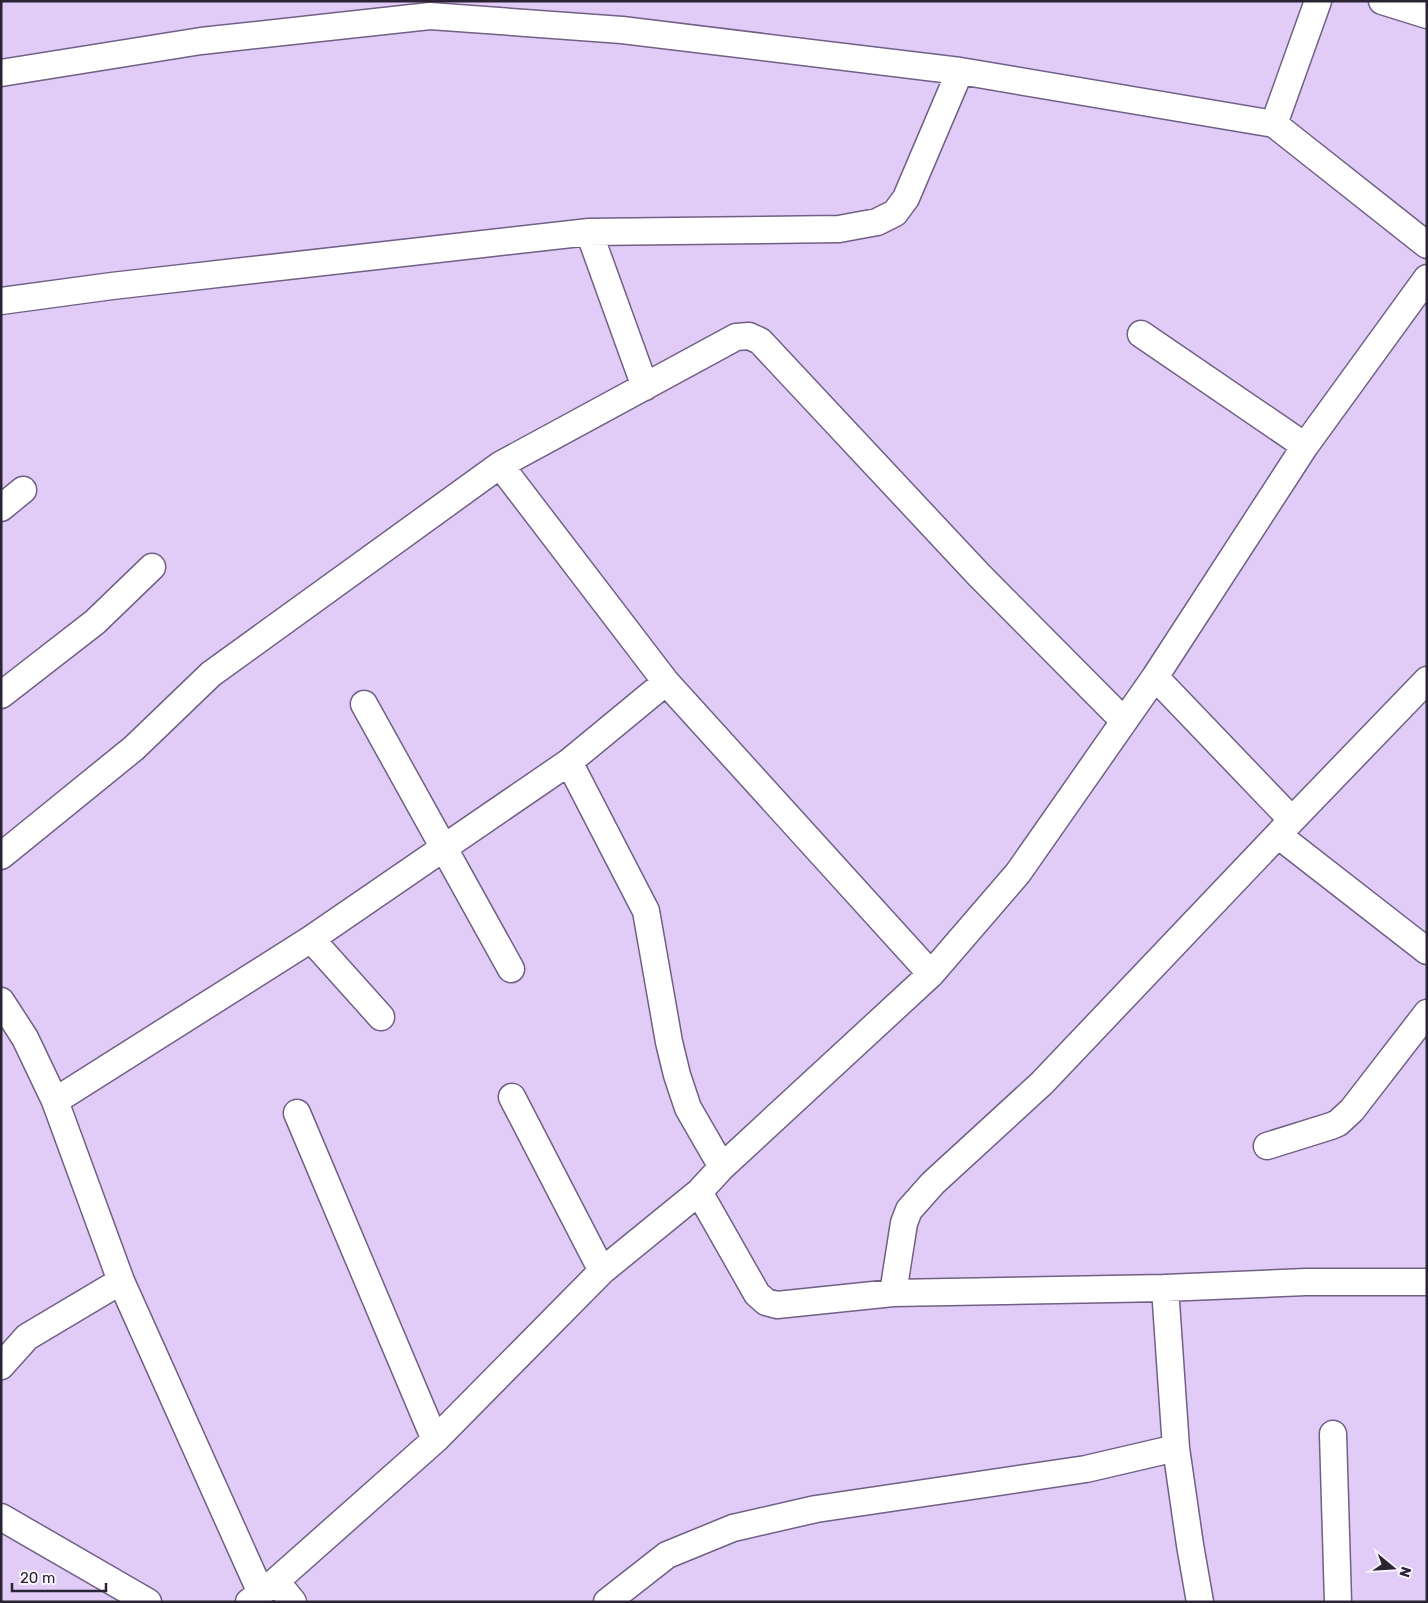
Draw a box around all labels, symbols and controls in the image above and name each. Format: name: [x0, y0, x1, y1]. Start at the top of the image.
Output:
north arrow: [1368, 1543, 1418, 1593]
scale bar: [12, 1560, 106, 1592]
text: N: [1395, 1564, 1415, 1579]
text: 20 m: [20, 1569, 55, 1587]

